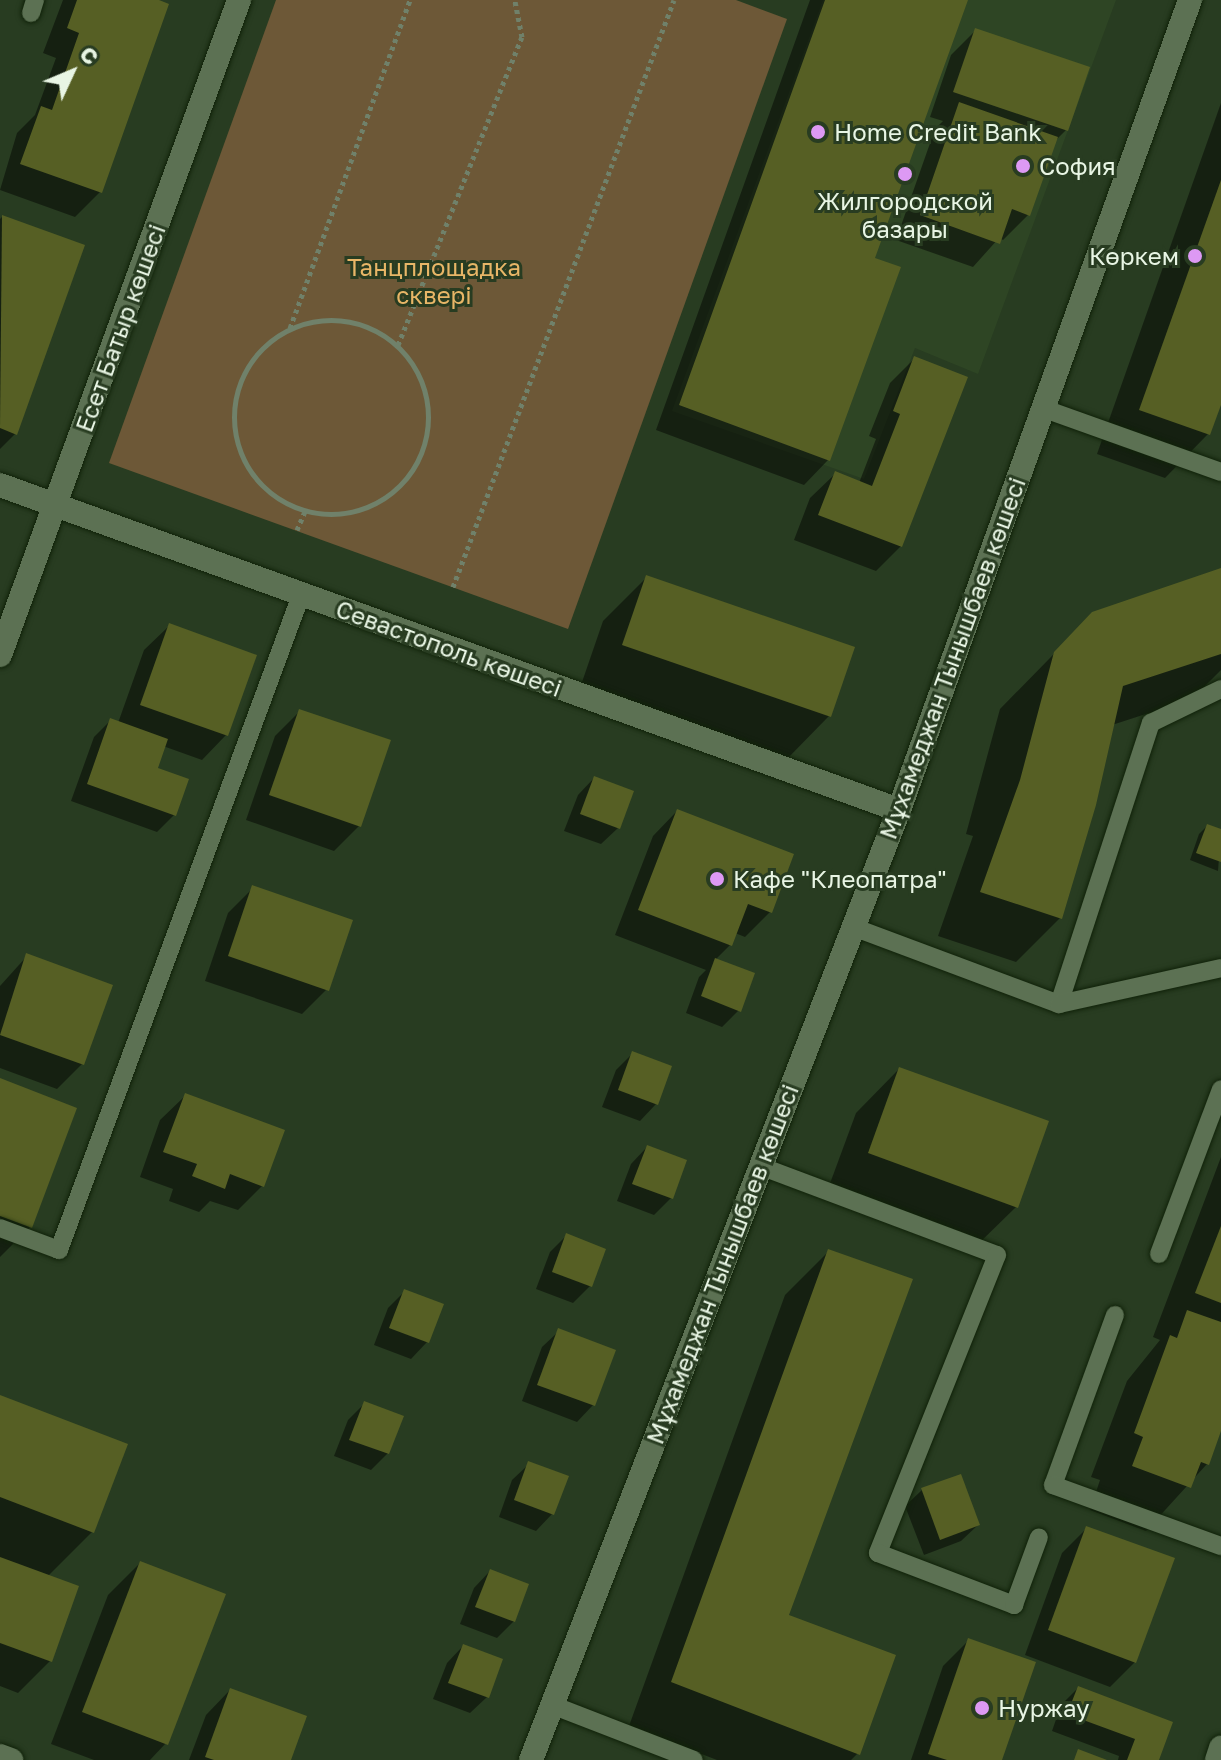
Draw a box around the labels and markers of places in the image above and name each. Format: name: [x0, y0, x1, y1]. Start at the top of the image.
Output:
place label: Home Credit Bank: [834, 118, 1042, 146]
marker: Home Credit Bank: [809, 123, 827, 141]
place label: София: [1039, 152, 1116, 180]
marker: София: [1014, 157, 1032, 175]
marker: Жилгородской базары: [896, 165, 914, 183]
place label: Жилгородской базары: [817, 187, 993, 243]
place label: Көркем: [1089, 242, 1179, 270]
marker: Көркем: [1186, 247, 1204, 265]
place label: Кафе "Клеопатра": [733, 865, 947, 893]
marker: Кафе "Клеопатра": [708, 870, 726, 888]
place label: Нуржау: [998, 1694, 1089, 1722]
marker: Нуржау: [973, 1699, 991, 1717]

